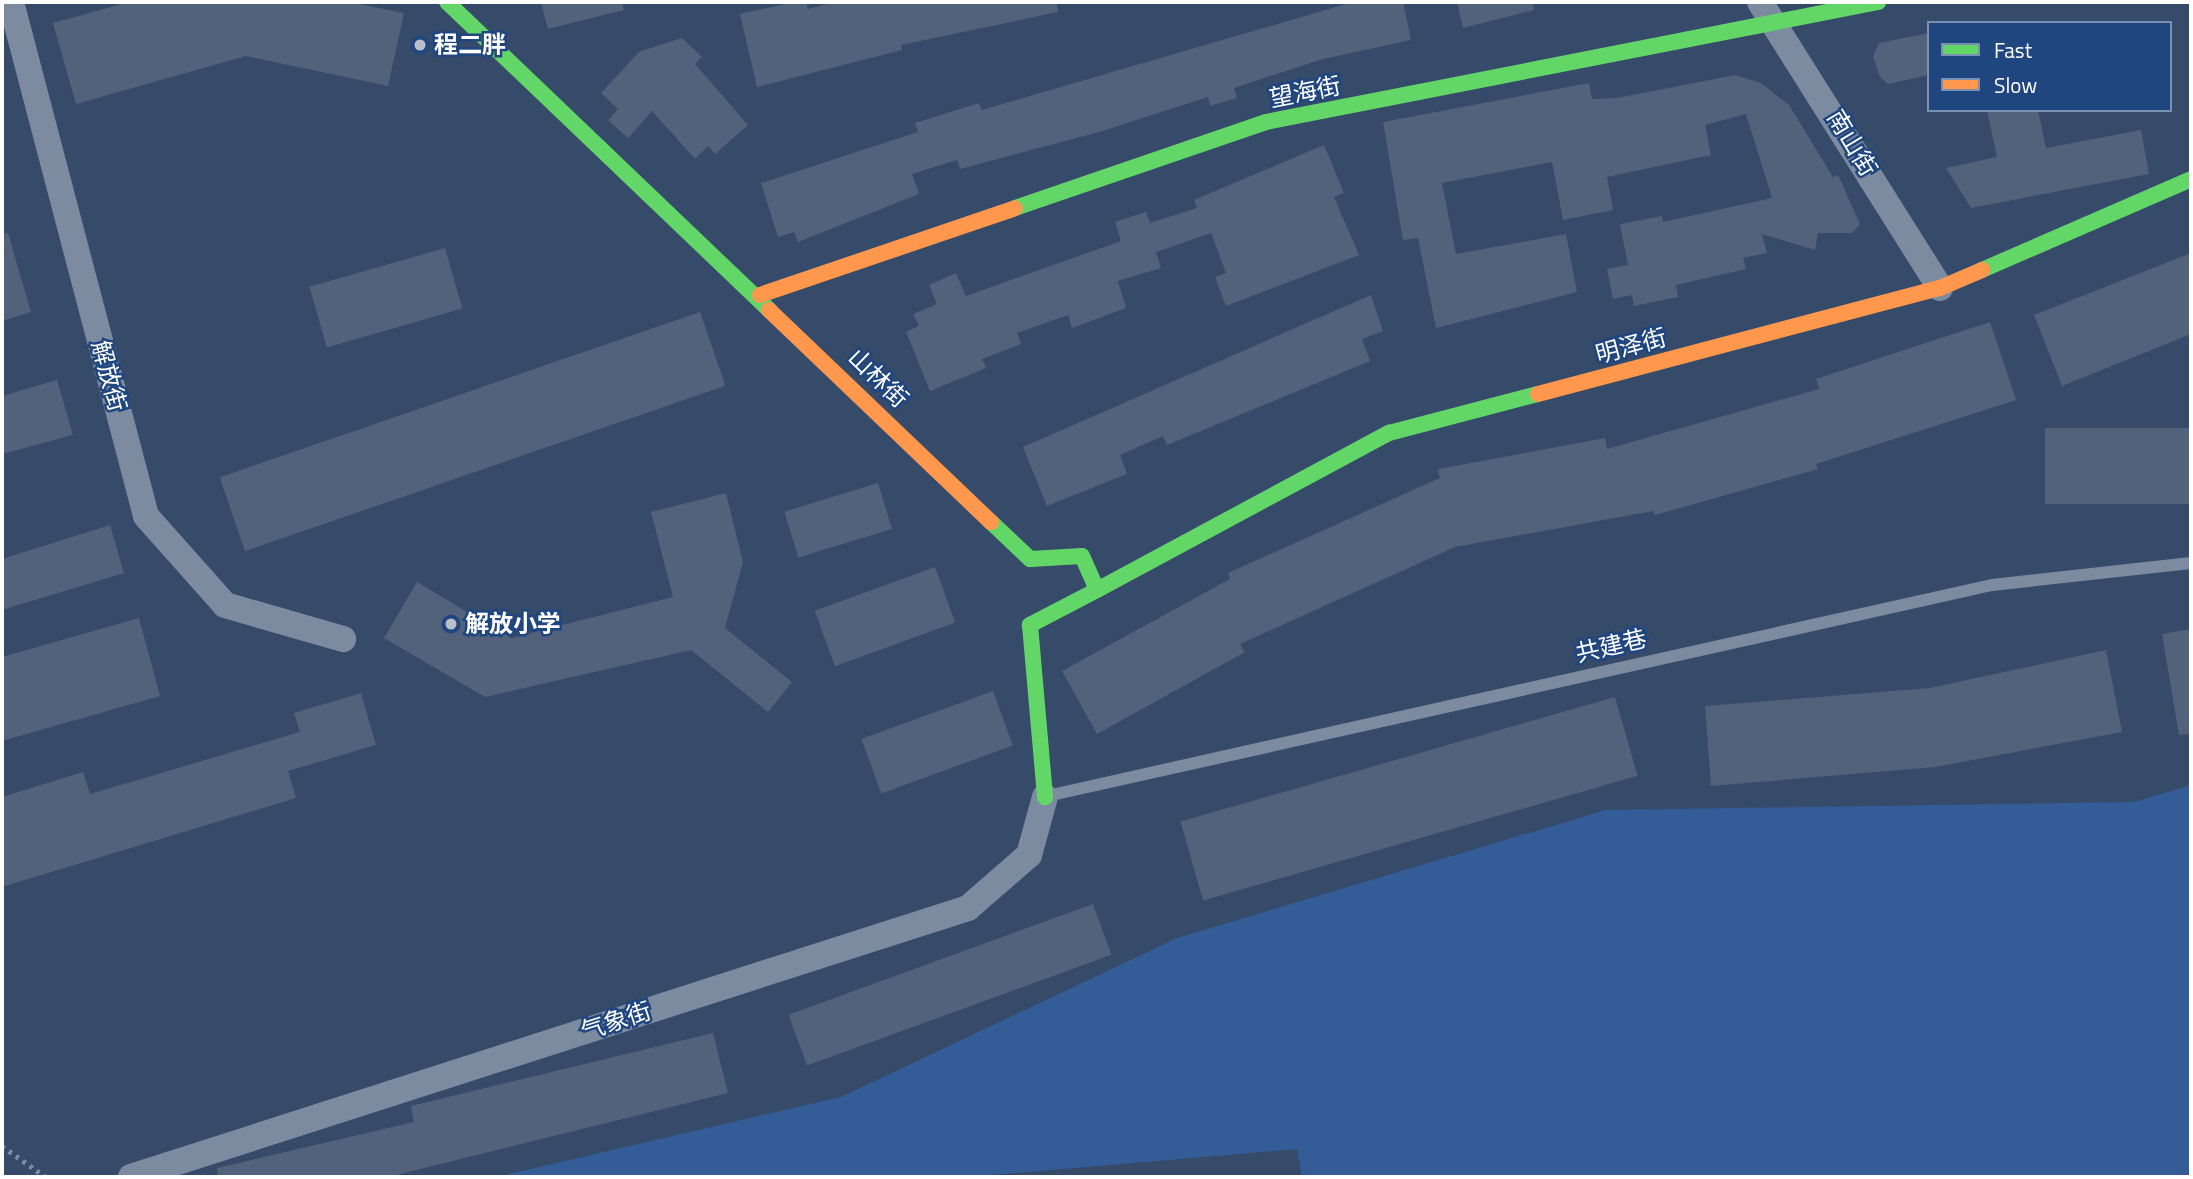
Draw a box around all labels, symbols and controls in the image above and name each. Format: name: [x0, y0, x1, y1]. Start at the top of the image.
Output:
legend: [1927, 21, 2172, 112]
place label: 程二胖: [434, 31, 506, 59]
text: Fast: [1994, 34, 2032, 66]
marker: 程二胖: [412, 37, 428, 53]
text: Slow: [1994, 69, 2037, 101]
street label: 望海街: [1267, 71, 1343, 113]
street label: 南山街: [1821, 105, 1883, 181]
street label: 明泽街: [1592, 323, 1670, 369]
street label: 解放街: [86, 337, 132, 415]
street label: 山林街: [842, 343, 914, 413]
place label: 解放小学: [465, 610, 561, 638]
marker: 解放小学: [443, 616, 459, 632]
street label: 共建巷: [1573, 624, 1649, 668]
street label: 气象街: [577, 996, 655, 1046]

